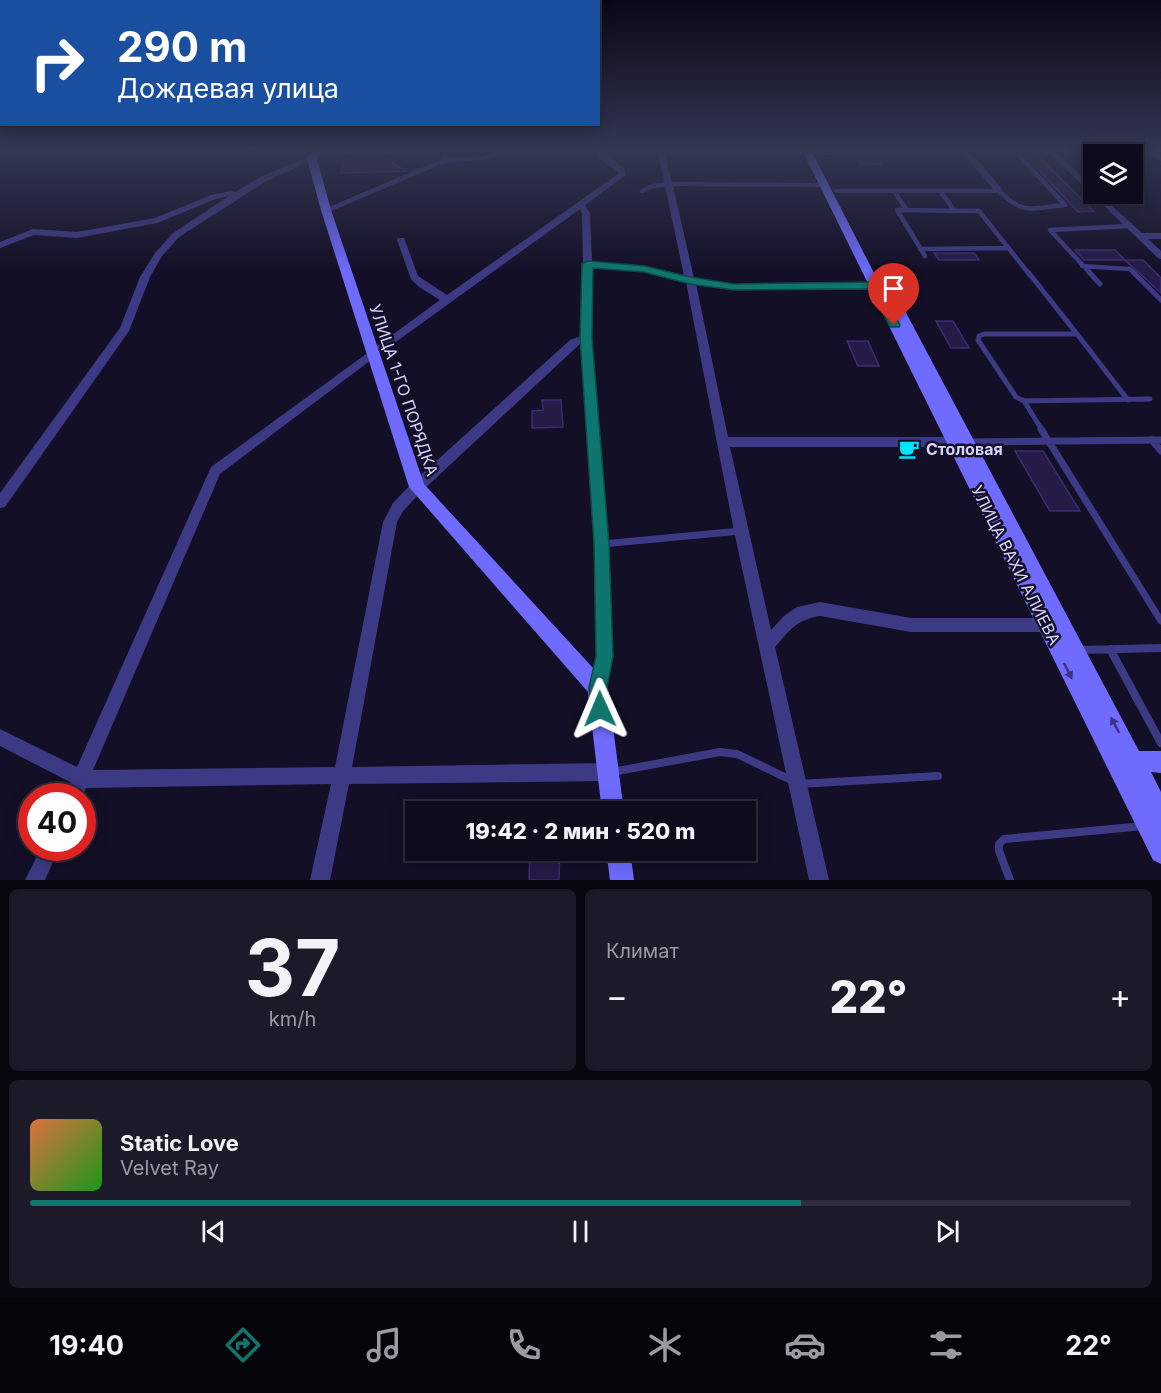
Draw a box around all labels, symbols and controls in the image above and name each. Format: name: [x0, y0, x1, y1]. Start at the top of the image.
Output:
text: 290 m: [117, 21, 247, 72]
icon: right: [18, 24, 96, 102]
text: Дождевая улица: [117, 72, 339, 105]
map controls: [1083, 144, 1143, 204]
button: layers: [1083, 144, 1143, 204]
pin: [868, 263, 919, 325]
icon: arrive: [877, 272, 910, 305]
street label: УЛИЦА 1-ГО ПОРЯДКА: [365, 302, 443, 478]
cafe icon: Столовая: [897, 437, 921, 461]
place label: Столовая: [926, 439, 1003, 459]
street label: УЛИЦА ВАХИ АЛИЕВА: [967, 482, 1065, 648]
one-way arrow: [1064, 662, 1073, 679]
position arrow: [568, 677, 632, 741]
one-way arrow: [1110, 717, 1120, 734]
speed limit sign: 40: [18, 783, 96, 861]
text: 19:42 · 2 мин · 520 m: [466, 818, 695, 844]
text: 37: [245, 920, 340, 1015]
text: Климат: [606, 939, 679, 963]
text: 22°: [829, 969, 908, 1024]
text: −: [606, 976, 628, 1016]
text: +: [1109, 976, 1131, 1016]
text: km/h: [269, 1007, 316, 1031]
text: Static Love: [120, 1130, 239, 1156]
text: Velvet Ray: [120, 1156, 219, 1180]
icon: previous: [197, 1215, 230, 1248]
icon: pause: [564, 1215, 597, 1248]
icon: next: [931, 1215, 964, 1248]
icon: directions: [222, 1324, 264, 1366]
icon: music: [363, 1324, 405, 1366]
icon: phone: [503, 1324, 545, 1366]
icon: climate: [644, 1324, 686, 1366]
icon: car: [784, 1324, 826, 1366]
icon: filters: [925, 1324, 967, 1366]
text: 19:40: [49, 1329, 124, 1362]
text: 22°: [1065, 1329, 1112, 1362]

